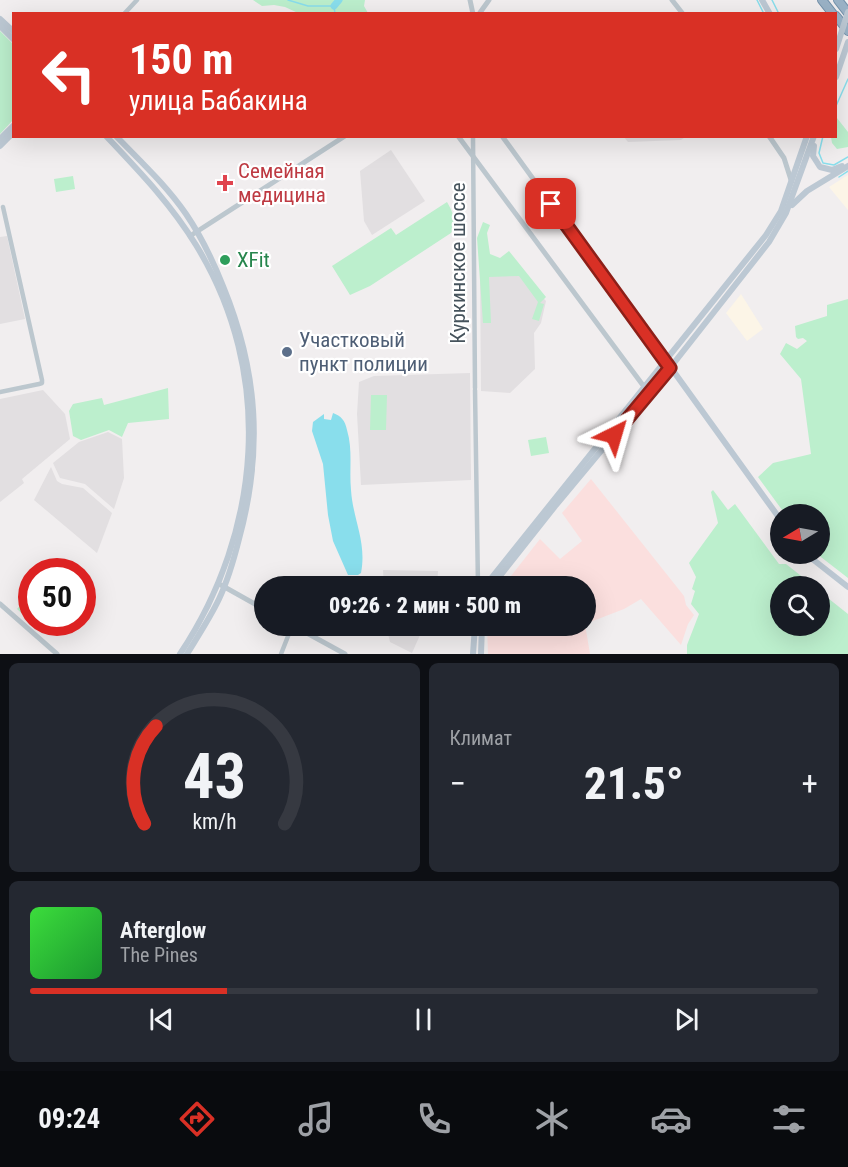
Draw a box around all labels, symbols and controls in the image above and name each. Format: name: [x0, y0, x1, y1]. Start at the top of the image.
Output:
text: 150 m: [129, 35, 234, 84]
icon: left: [30, 36, 108, 114]
text: улица Бабакина: [129, 85, 308, 117]
place label: Семейная медицина: [238, 159, 326, 207]
marker: Семейная медицина: [216, 174, 234, 192]
pin: [525, 178, 576, 229]
street label: Куркинское шоссе: [446, 182, 470, 344]
icon: arrive: [534, 187, 567, 220]
place label: XFit: [237, 248, 270, 272]
marker: XFit: [218, 253, 232, 267]
place label: Участковый пункт полиции: [299, 328, 428, 376]
marker: Участковый пункт полиции: [280, 345, 294, 359]
position arrow: [582, 403, 646, 467]
north arrow: [770, 504, 830, 564]
map controls: [770, 504, 830, 636]
speed limit sign: 50: [18, 558, 96, 636]
button: search: [770, 576, 830, 636]
text: 09:26 · 2 мин · 500 m: [329, 593, 521, 618]
text: Климат: [450, 726, 512, 750]
text: 43: [183, 740, 246, 813]
text: 21.5°: [584, 757, 684, 810]
text: −: [450, 764, 466, 803]
text: +: [802, 764, 818, 803]
text: km/h: [192, 810, 236, 835]
text: Afterglow: [120, 918, 206, 943]
text: The Pines: [120, 943, 198, 967]
icon: previous: [145, 1003, 178, 1036]
icon: pause: [407, 1003, 440, 1036]
icon: next: [670, 1003, 703, 1036]
icon: directions: [176, 1098, 218, 1140]
icon: music: [295, 1098, 337, 1140]
icon: phone: [413, 1098, 455, 1140]
icon: climate: [531, 1098, 573, 1140]
icon: car: [650, 1098, 692, 1140]
icon: filters: [768, 1098, 810, 1140]
text: 09:24: [38, 1103, 100, 1135]

